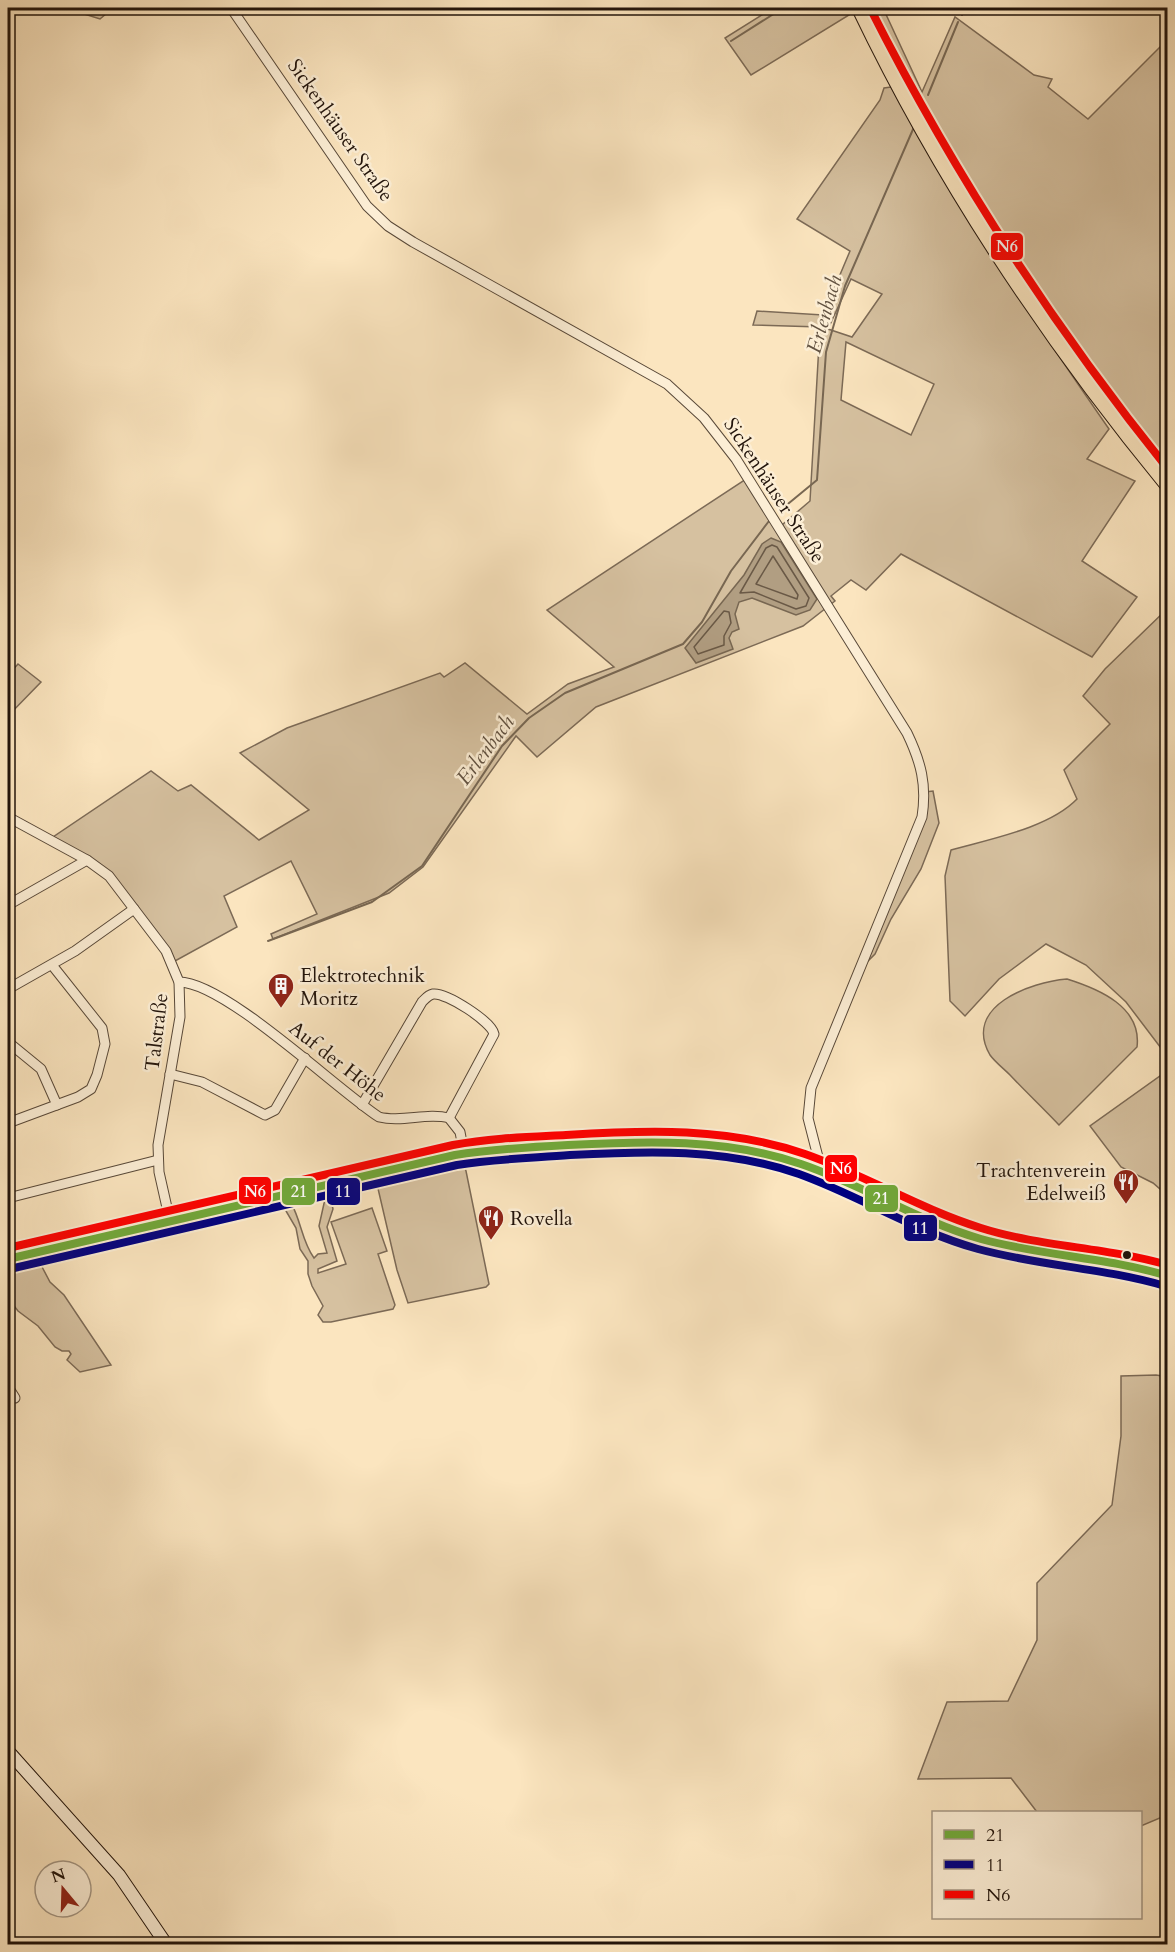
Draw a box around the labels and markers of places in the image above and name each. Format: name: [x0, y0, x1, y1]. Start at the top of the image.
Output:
place label: Elektrotechnik Moritz: [300, 962, 425, 1012]
building icon: Elektrotechnik Moritz: [266, 971, 296, 1009]
place label: Trachtenverein Edelweiß: [976, 1157, 1107, 1207]
restaurant icon: Trachtenverein Edelweiß: [1111, 1167, 1141, 1205]
restaurant icon: Rovella: [476, 1203, 506, 1241]
place label: Rovella: [510, 1205, 573, 1232]
unlabelled marker: [1121, 1249, 1133, 1261]

